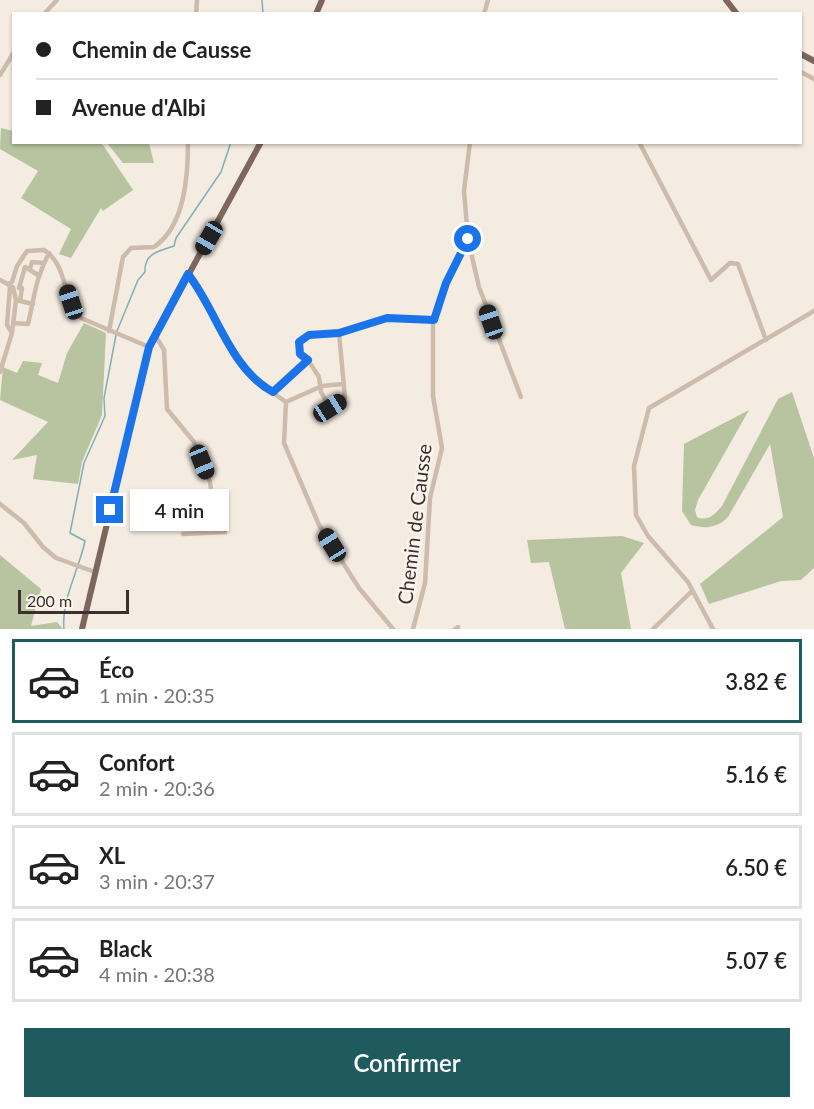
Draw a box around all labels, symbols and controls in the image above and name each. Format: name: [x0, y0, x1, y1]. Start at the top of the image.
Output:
text: Chemin de Causse: [72, 36, 251, 63]
text: Avenue d'Albi: [72, 94, 206, 121]
car: [192, 218, 226, 258]
route start: [454, 225, 481, 252]
car: [57, 282, 85, 322]
car: [477, 302, 505, 342]
car: [310, 391, 350, 425]
car: [187, 442, 217, 482]
street label: Chemin de Causse: [392, 442, 436, 606]
callout: 4 min: [131, 489, 230, 531]
route end: [96, 496, 123, 523]
text: 4 min: [155, 498, 204, 522]
car: [315, 525, 349, 565]
scale bar: [18, 587, 129, 614]
text: 200 m: [27, 591, 72, 610]
icon: car: [27, 654, 81, 708]
text: Éco: [99, 656, 134, 683]
text: 3.82 €: [725, 668, 787, 695]
text: 1 min · 20:35: [99, 683, 215, 707]
icon: car: [27, 747, 81, 801]
text: Confort: [99, 749, 175, 776]
text: 5.16 €: [725, 761, 787, 788]
text: 2 min · 20:36: [99, 776, 215, 800]
icon: car: [27, 840, 81, 894]
text: XL: [99, 842, 125, 869]
text: 6.50 €: [725, 854, 787, 881]
text: 3 min · 20:37: [99, 869, 215, 893]
icon: car: [27, 933, 81, 987]
text: Black: [99, 935, 152, 962]
text: 5.07 €: [725, 947, 787, 974]
text: 4 min · 20:38: [99, 962, 215, 986]
button: Confirmer: [24, 1028, 790, 1097]

